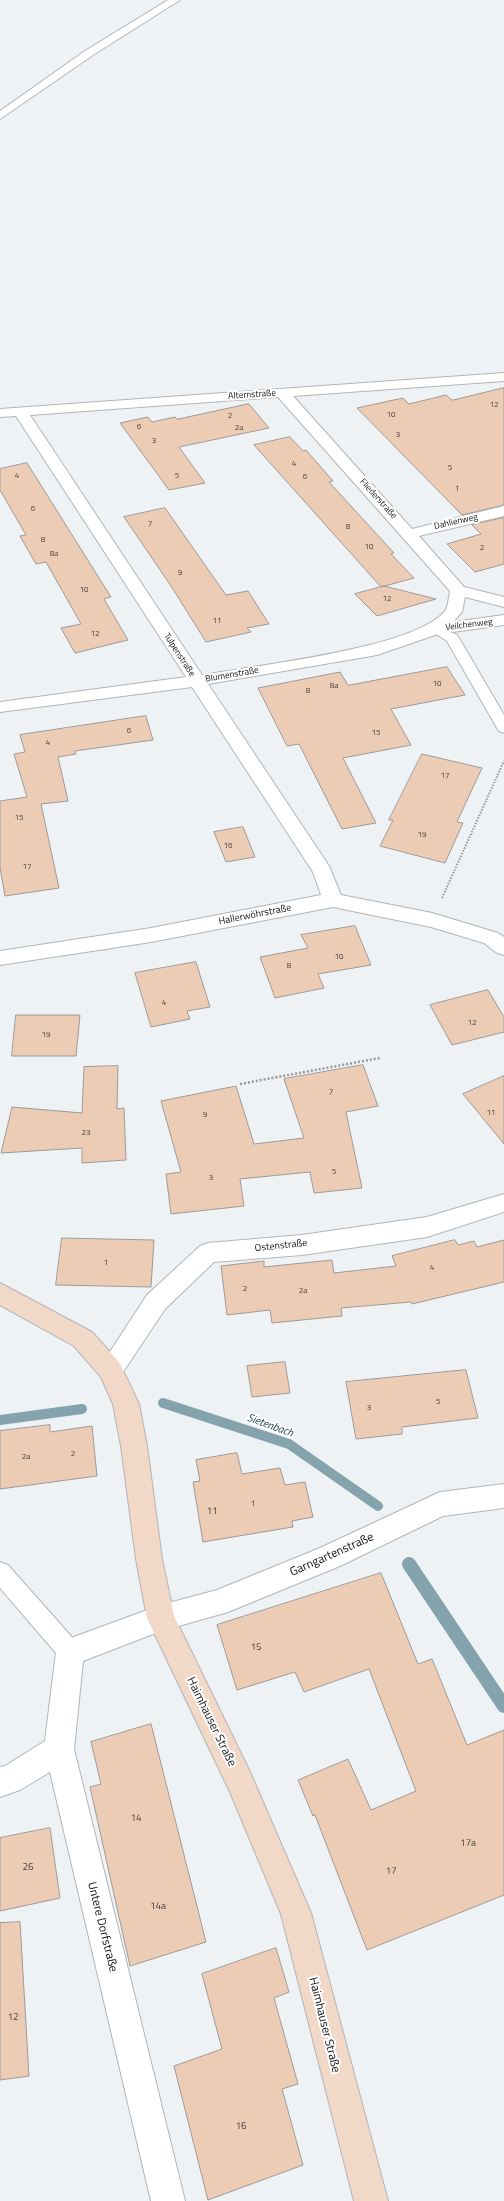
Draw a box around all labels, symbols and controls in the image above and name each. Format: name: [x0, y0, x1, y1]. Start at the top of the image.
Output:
street label: Alternstraße: [228, 388, 276, 402]
house number: 12: [490, 400, 498, 410]
house number: 10: [387, 410, 395, 420]
house number: 2: [228, 411, 232, 421]
house number: 6: [137, 422, 141, 432]
house number: 2a: [235, 423, 243, 433]
house number: 3: [396, 430, 400, 440]
house number: 3: [152, 436, 156, 446]
house number: 4: [292, 459, 296, 469]
house number: 5: [448, 463, 452, 473]
house number: 4: [15, 471, 19, 481]
house number: 5: [175, 471, 179, 481]
house number: 6: [303, 472, 307, 482]
street label: Fliederstraße: [357, 477, 399, 521]
house number: 1: [455, 484, 459, 494]
house number: 6: [31, 504, 35, 514]
street label: Dahlienweg: [433, 512, 479, 532]
house number: 7: [148, 519, 152, 529]
house number: 8: [346, 522, 350, 532]
house number: 8: [41, 535, 45, 545]
house number: 10: [365, 542, 373, 552]
house number: 2: [480, 543, 484, 553]
house number: 8a: [50, 549, 58, 559]
house number: 9: [178, 568, 182, 578]
house number: 10: [80, 585, 88, 595]
house number: 12: [383, 594, 391, 604]
house number: 11: [213, 616, 221, 626]
street label: Veilchenweg: [445, 617, 493, 633]
house number: 12: [91, 629, 99, 639]
street label: Tulpenstraße: [161, 631, 197, 679]
street label: Blumenstraße: [204, 665, 260, 685]
house number: 10: [433, 679, 441, 689]
house number: 8a: [330, 681, 338, 691]
house number: 8: [306, 686, 310, 696]
house number: 6: [127, 726, 131, 736]
house number: 15: [372, 728, 380, 738]
house number: 4: [46, 738, 50, 748]
house number: 17: [441, 771, 449, 781]
house number: 15: [15, 813, 23, 823]
house number: 19: [418, 830, 426, 840]
house number: 16: [224, 841, 232, 851]
house number: 17: [23, 862, 31, 872]
street label: Hallerwöhrstraße: [218, 902, 292, 928]
house number: 10: [335, 952, 343, 962]
house number: 8: [287, 961, 291, 971]
house number: 4: [162, 998, 166, 1008]
house number: 12: [468, 1018, 476, 1028]
house number: 19: [42, 1030, 50, 1040]
house number: 7: [329, 1087, 333, 1097]
house number: 11: [487, 1108, 495, 1118]
house number: 9: [203, 1110, 207, 1120]
house number: 23: [82, 1128, 90, 1138]
house number: 5: [332, 1167, 336, 1177]
house number: 3: [209, 1173, 213, 1183]
street label: Ostenstraße: [254, 1237, 308, 1255]
house number: 1: [104, 1258, 108, 1268]
house number: 4: [430, 1263, 434, 1273]
house number: 2: [243, 1284, 247, 1294]
house number: 2a: [299, 1286, 307, 1296]
house number: 5: [436, 1397, 440, 1407]
house number: 3: [367, 1403, 371, 1413]
water label: Sietenbach: [245, 1412, 295, 1440]
house number: 2: [71, 1449, 75, 1459]
house number: 2a: [22, 1452, 30, 1462]
house number: 1: [251, 1499, 255, 1509]
house number: 11: [206, 1506, 218, 1518]
street label: Garngartenstraße: [288, 1530, 376, 1580]
house number: 15: [250, 1642, 262, 1654]
street label: Haimhauser Straße: [183, 1675, 239, 1769]
house number: 14: [130, 1813, 142, 1825]
house number: 17a: [460, 1838, 476, 1850]
house number: 26: [22, 1862, 34, 1874]
house number: 17: [385, 1866, 397, 1878]
street label: Untere Dorfstraße: [84, 1881, 120, 1973]
house number: 14a: [150, 1901, 166, 1913]
street label: Haimhauser Straße: [305, 1976, 343, 2074]
house number: 12: [7, 2012, 19, 2024]
house number: 16: [235, 2121, 247, 2133]

